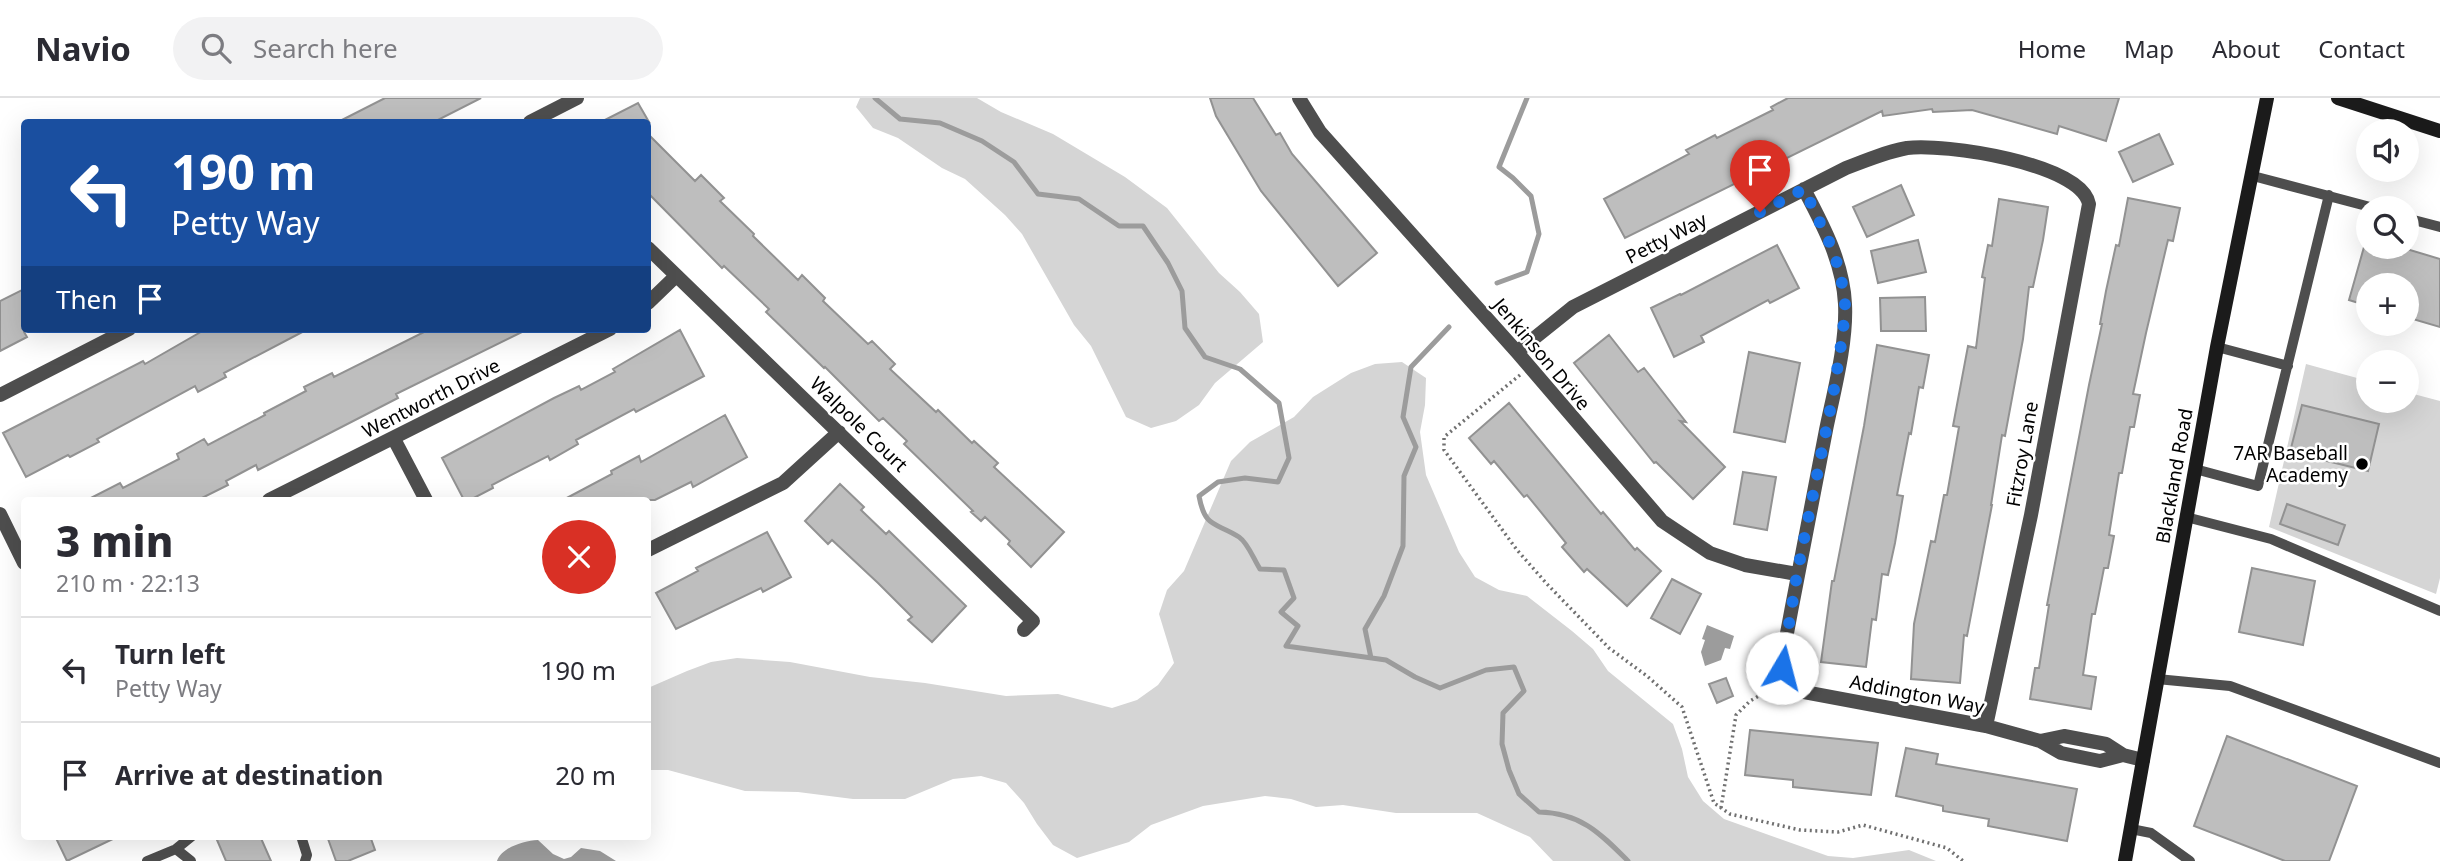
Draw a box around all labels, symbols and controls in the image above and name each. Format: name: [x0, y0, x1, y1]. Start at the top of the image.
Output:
search box: [173, 17, 663, 80]
text: Navio: [35, 26, 131, 71]
icon: search: [197, 29, 235, 67]
text: Search here: [253, 30, 398, 66]
text: Home: [2018, 32, 2086, 65]
text: Map: [2124, 32, 2174, 65]
text: About: [2212, 32, 2280, 65]
text: Contact: [2318, 32, 2405, 65]
map controls: [2356, 119, 2419, 413]
button: sound: [2356, 119, 2419, 182]
text: 190 m: [171, 138, 316, 204]
pin: [1730, 140, 1790, 212]
icon: left: [56, 147, 147, 238]
icon: arrive: [1741, 151, 1779, 189]
button: search: [2356, 196, 2419, 259]
text: Petty Way: [171, 201, 320, 244]
street label: Petty Way: [1621, 206, 1711, 270]
button: +: [2356, 273, 2419, 336]
icon: arrive: [131, 280, 169, 318]
text: Then: [56, 281, 117, 317]
street label: Jenkinson Drive: [1486, 291, 1597, 415]
button: −: [2356, 350, 2419, 413]
street label: Wentworth Drive: [358, 352, 504, 444]
street label: Walpole Court: [804, 371, 914, 477]
street label: Fitzroy Lane: [2000, 399, 2044, 509]
street label: Blackland Road: [2149, 406, 2199, 546]
place label: 7AR Baseball Academy: [2233, 440, 2348, 488]
marker: 7AR Baseball Academy: [2354, 456, 2370, 472]
text: 3 min: [56, 512, 173, 569]
button: close: [542, 520, 616, 594]
text: 210 m · 22:13: [56, 567, 200, 599]
position arrow: [1745, 631, 1819, 705]
text: Turn left: [115, 636, 226, 672]
icon: left: [56, 651, 94, 689]
text: 190 m: [540, 652, 616, 688]
street label: Addington Way: [1848, 668, 1987, 720]
text: Petty Way: [115, 672, 222, 704]
icon: arrive: [56, 756, 94, 794]
text: Arrive at destination: [115, 757, 384, 793]
text: 20 m: [555, 757, 616, 793]

